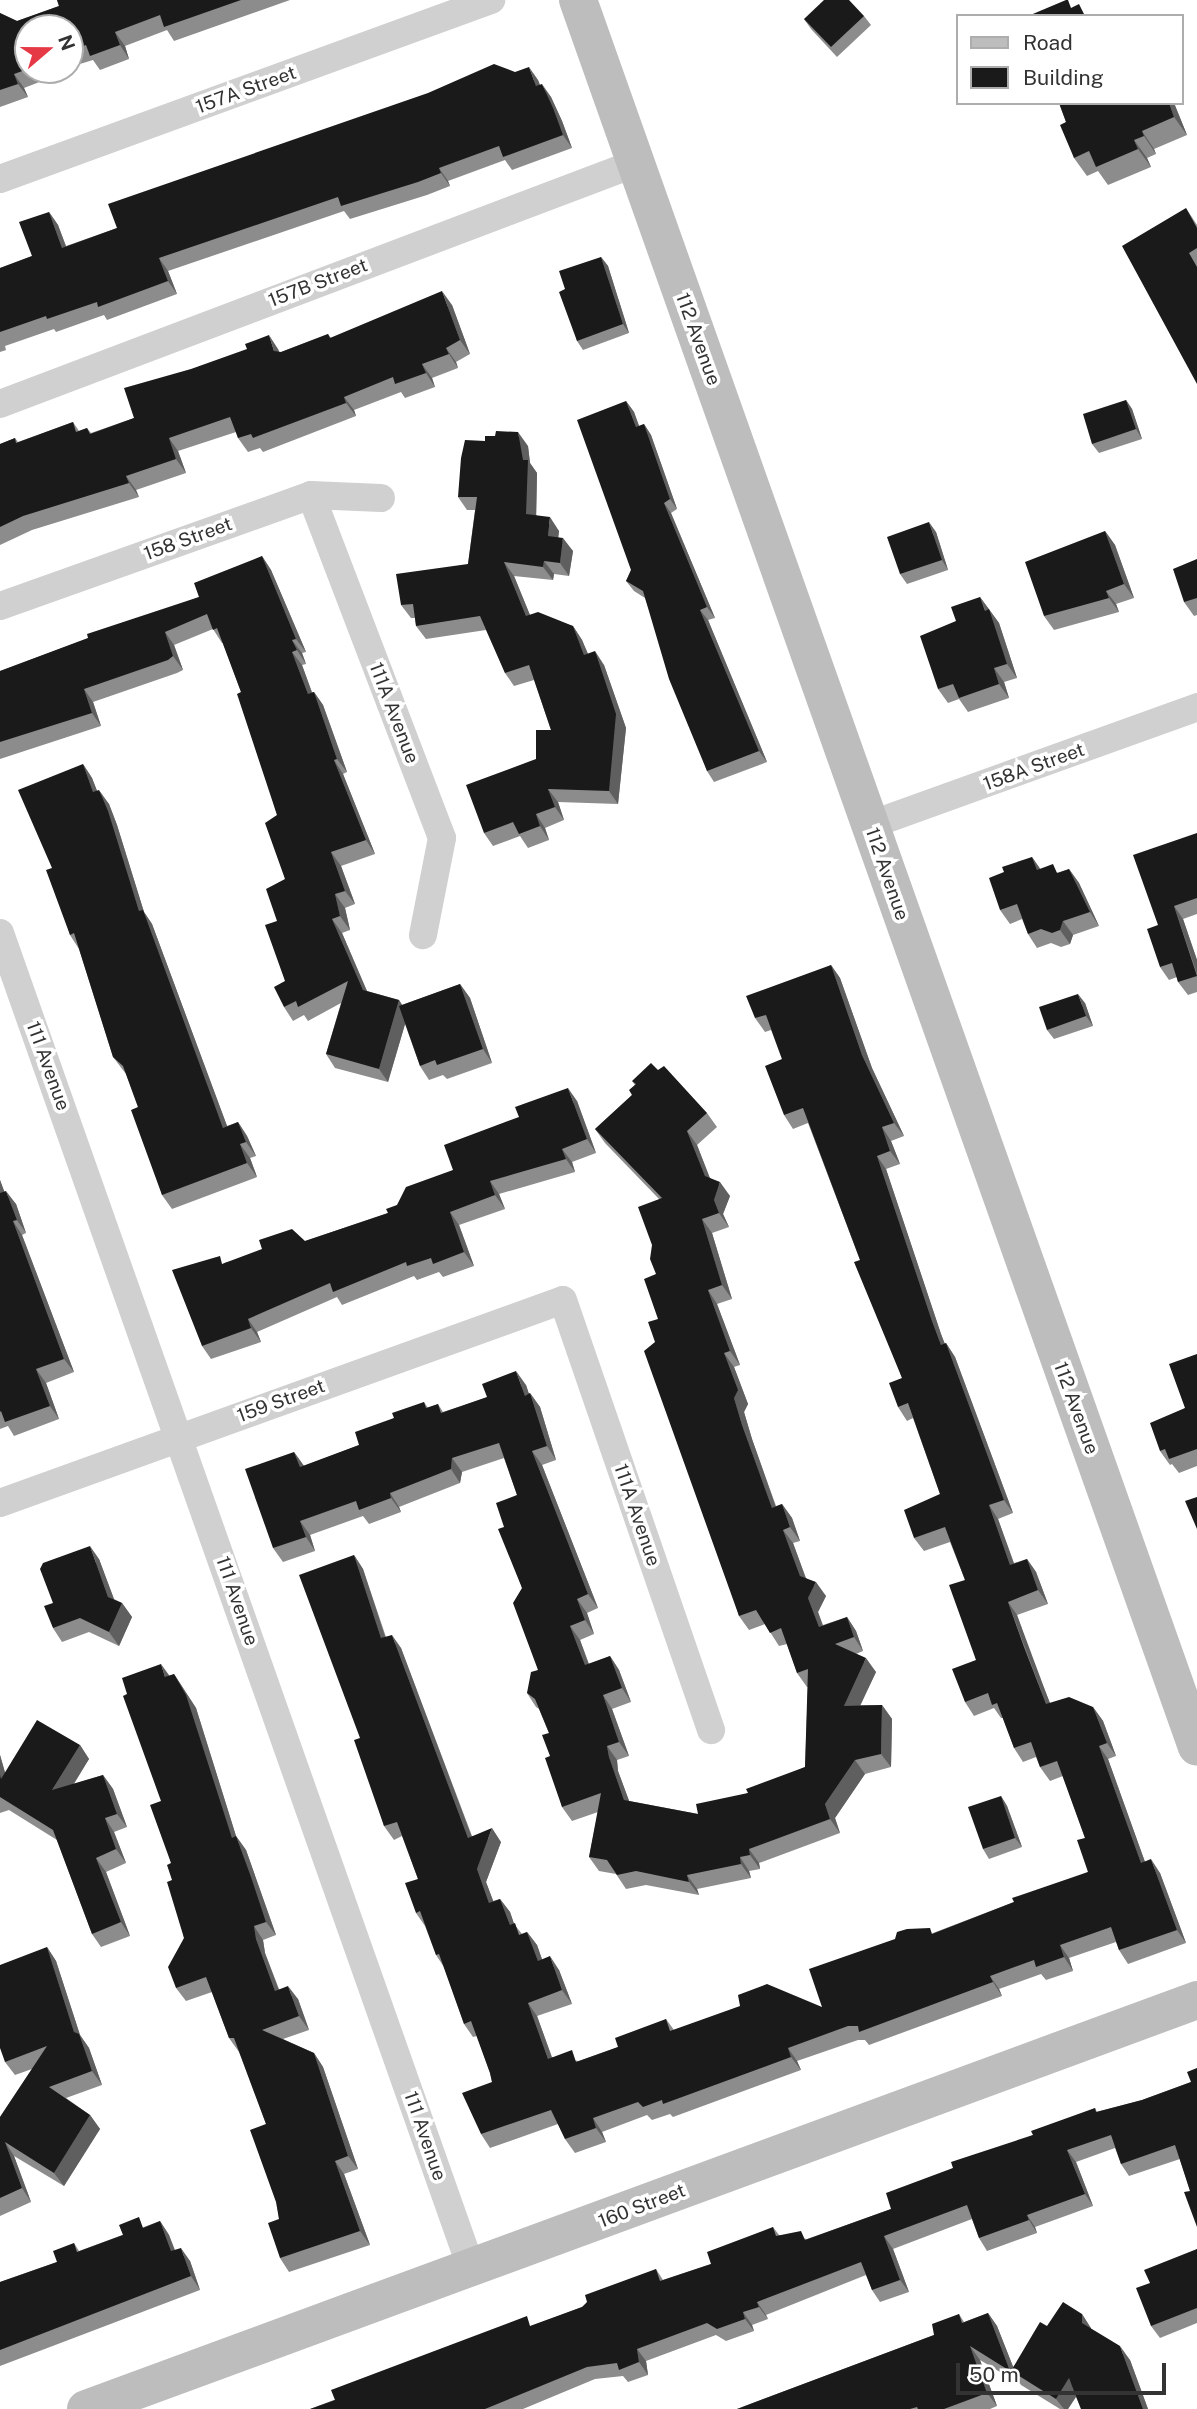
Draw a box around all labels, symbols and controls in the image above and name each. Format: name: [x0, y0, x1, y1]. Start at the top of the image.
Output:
north arrow: [14, 14, 84, 84]
legend: [956, 14, 1183, 105]
text: Road: [1023, 30, 1073, 55]
text: N: [54, 32, 80, 53]
street label: 157A Street: [193, 61, 299, 119]
text: Building: [1023, 65, 1104, 90]
street label: 157B Street: [265, 254, 371, 312]
street label: 112 Avenue: [671, 290, 725, 388]
street label: 158 Street: [141, 513, 235, 565]
street label: 111A Avenue: [364, 659, 424, 767]
street label: 158A Street: [980, 738, 1088, 796]
street label: 112 Avenue: [860, 825, 914, 923]
street label: 111 Avenue: [21, 1018, 75, 1114]
street label: 112 Avenue: [1049, 1359, 1103, 1457]
street label: 159 Street: [234, 1375, 328, 1427]
street label: 111A Avenue: [609, 1461, 665, 1569]
street label: 111 Avenue: [211, 1553, 263, 1649]
street label: 111 Avenue: [399, 2088, 451, 2184]
street label: 160 Street: [595, 2179, 689, 2233]
scale bar: [959, 2350, 1169, 2394]
text: 50 m: [969, 2362, 1019, 2387]

